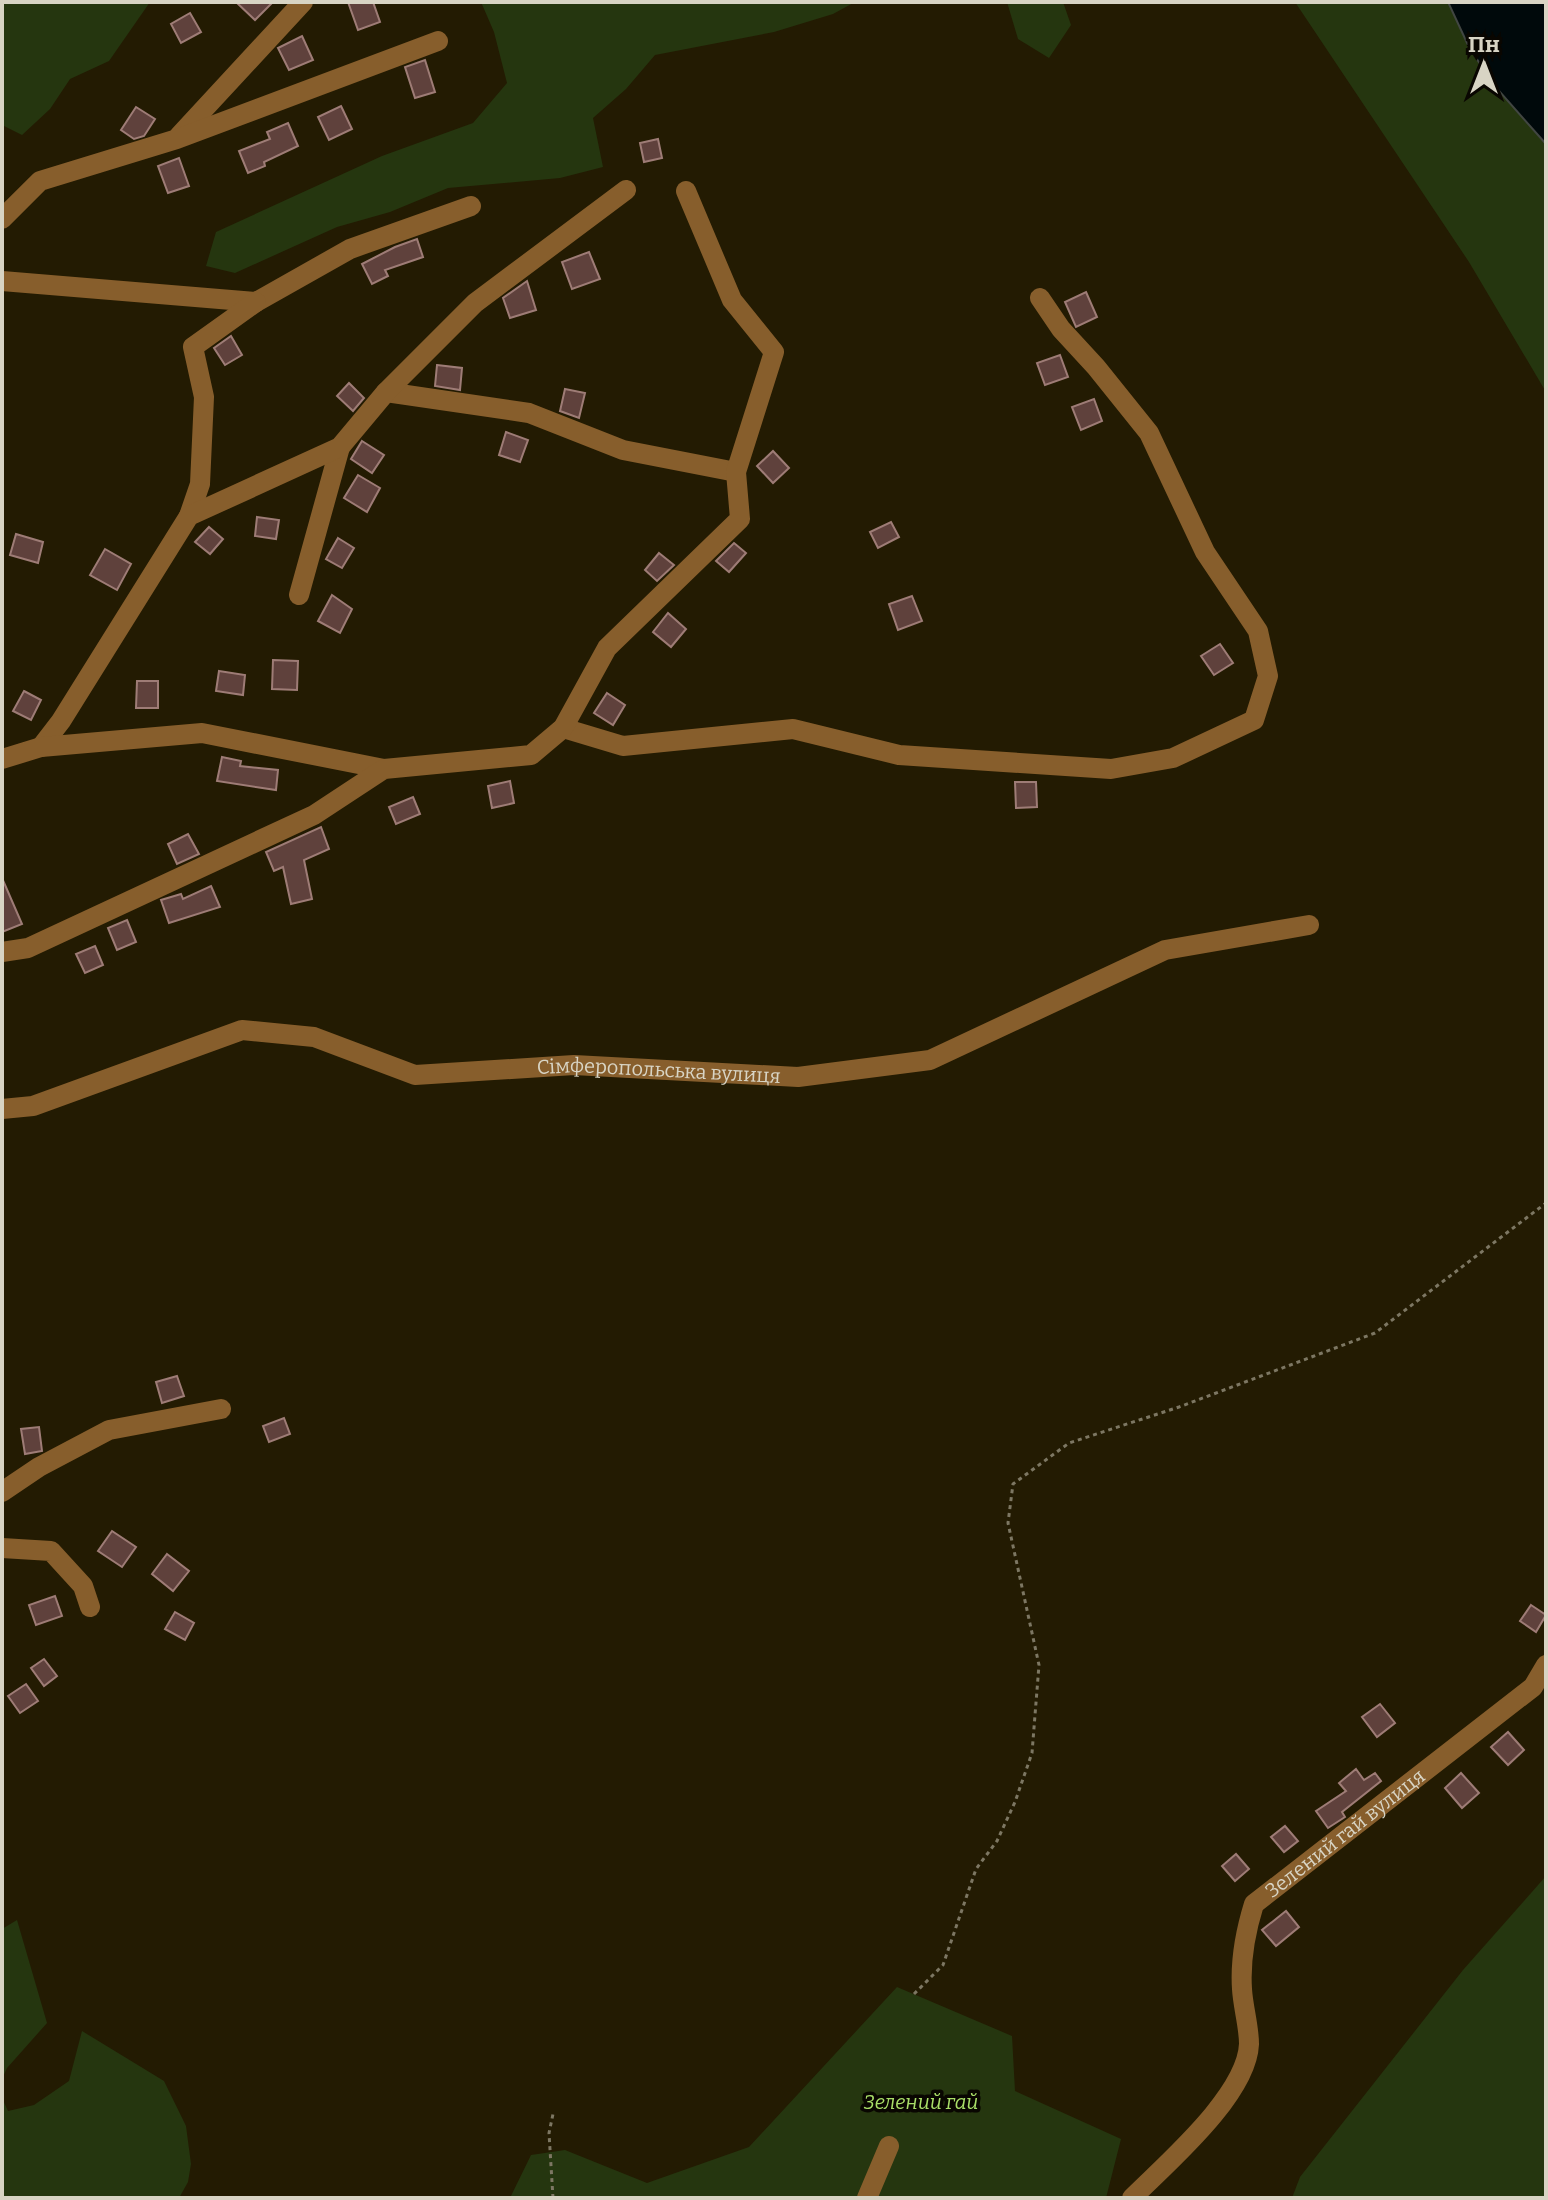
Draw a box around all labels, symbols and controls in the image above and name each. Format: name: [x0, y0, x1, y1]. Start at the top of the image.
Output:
north arrow: [1444, 24, 1524, 104]
text: Пн: [1468, 31, 1500, 58]
street label: Сімферопольська вулиця: [536, 1053, 781, 1088]
street label: Зелений гай вулиця: [1260, 1764, 1430, 1903]
park label: Зелений гай: [864, 2090, 978, 2114]

